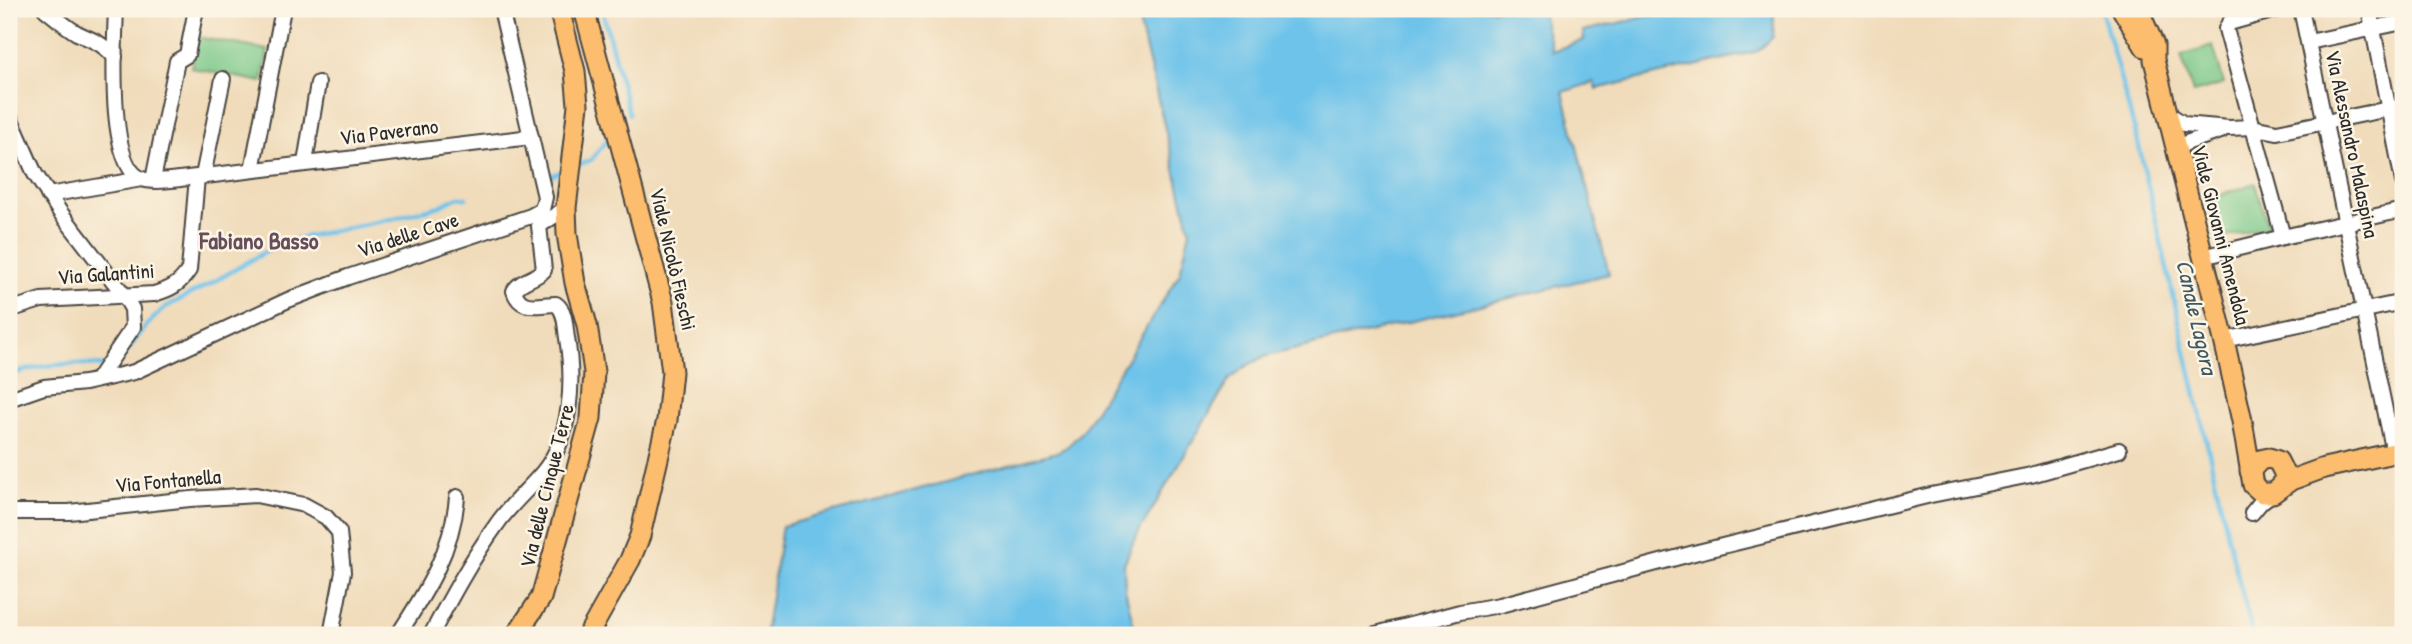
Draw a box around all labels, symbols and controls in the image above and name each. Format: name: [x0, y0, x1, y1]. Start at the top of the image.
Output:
street label: Via Alessandro Malaspina: [2318, 47, 2387, 240]
street label: Via Paverano: [338, 111, 440, 152]
street label: Viale Giovanni Amendola: [2185, 142, 2258, 328]
street label: Viale Nicolò Fieschi: [643, 185, 704, 333]
street label: Via delle Cave: [354, 205, 462, 265]
district label: Fabiano Basso: [199, 224, 319, 256]
street label: Via Galantini: [56, 256, 156, 291]
water label: Canale Lagora: [2168, 257, 2226, 379]
street label: Via delle Cinque Terre: [512, 401, 581, 571]
street label: Via Fontanella: [114, 461, 222, 500]

